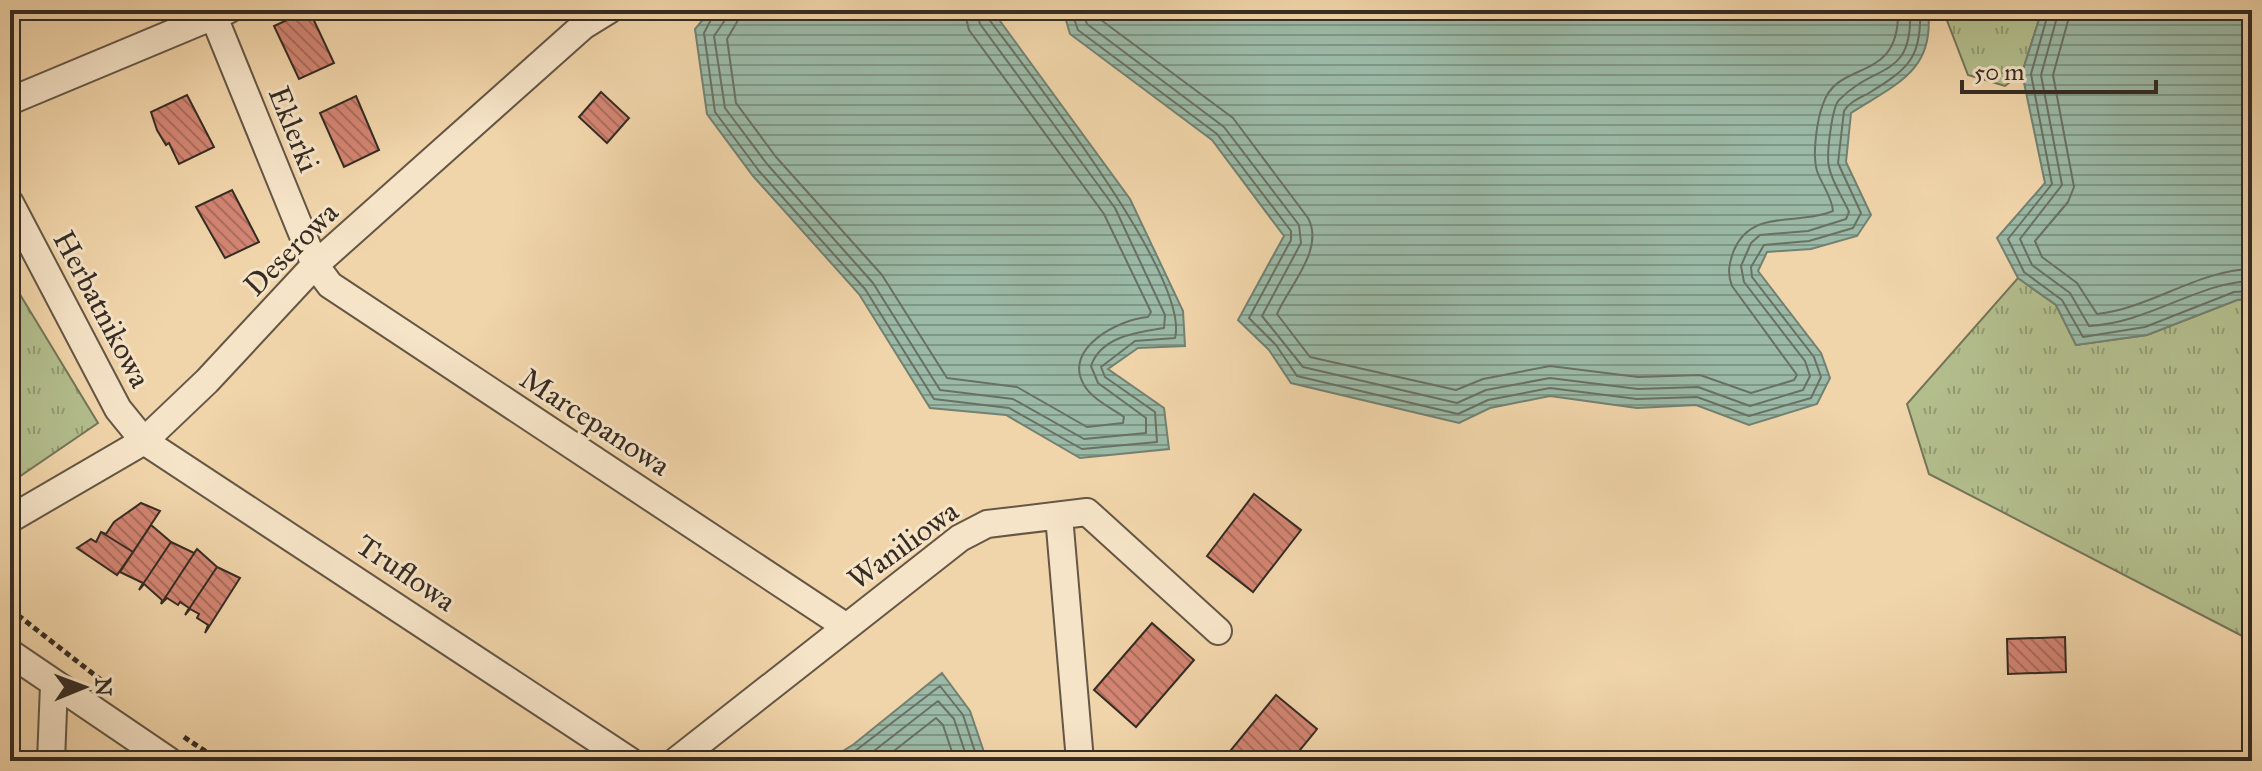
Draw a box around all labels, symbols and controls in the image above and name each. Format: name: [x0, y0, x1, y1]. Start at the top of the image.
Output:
scale bar: [1962, 44, 2156, 94]
text: 50 m: [1974, 57, 2024, 87]
street label: Eklerki: [261, 81, 327, 177]
street label: Deserowa: [236, 194, 346, 304]
street label: Herbatnikowa: [46, 224, 159, 394]
street label: Marcepanowa: [513, 360, 677, 484]
street label: Waniliowa: [841, 493, 966, 597]
street label: Truflowa: [350, 527, 463, 619]
north arrow: [44, 647, 124, 727]
text: N: [90, 677, 117, 697]

